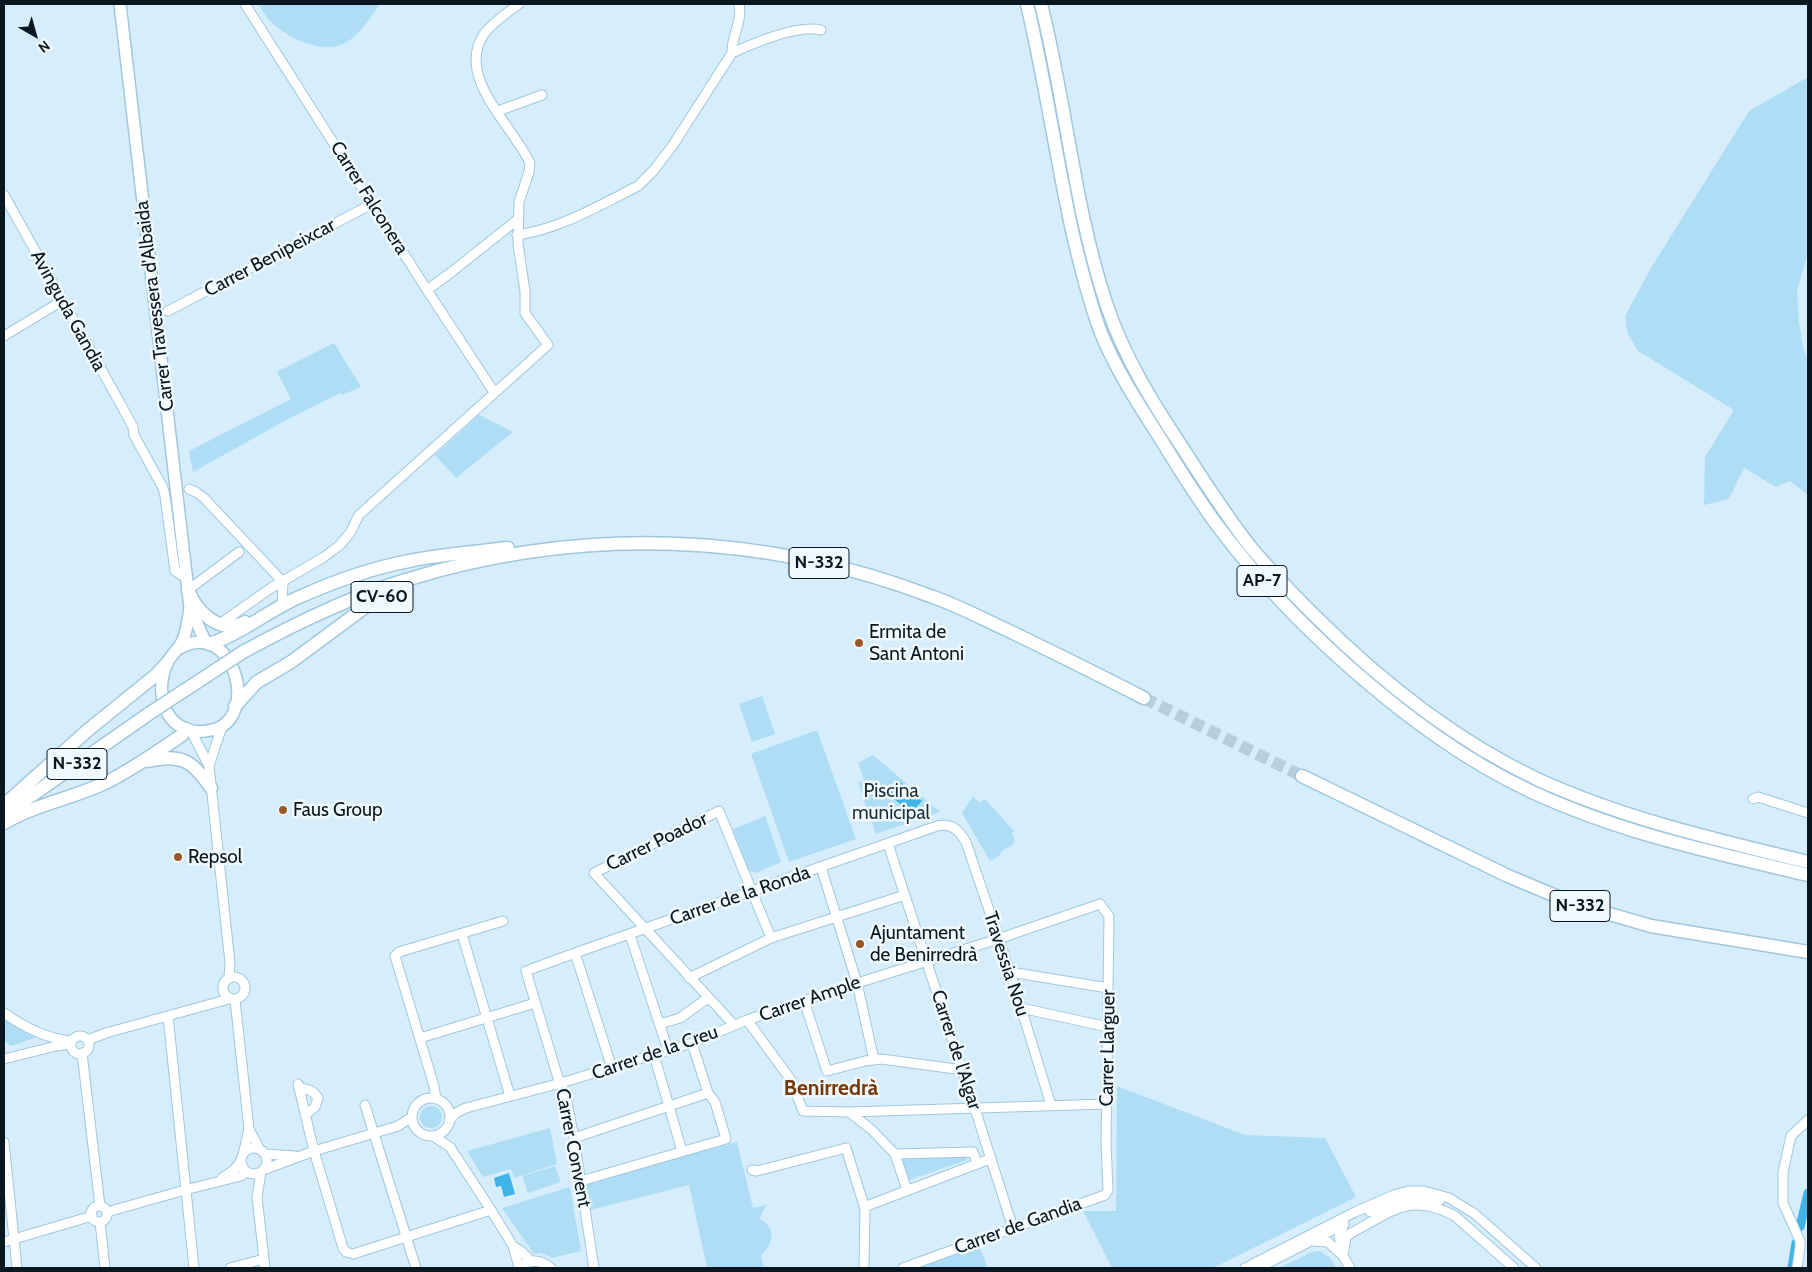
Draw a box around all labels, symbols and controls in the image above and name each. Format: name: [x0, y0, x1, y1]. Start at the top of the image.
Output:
north arrow: [10, 10, 60, 60]
text: N: [35, 37, 54, 57]
street label: Carrer Falconera: [325, 137, 413, 259]
street label: Carrer Travessera d'Albaida: [131, 200, 179, 412]
street label: Carrer Benipeixcar: [201, 214, 339, 302]
street label: Avinguda Gandia: [25, 247, 111, 375]
road number: N-332: [789, 548, 849, 578]
road number: AP-7: [1237, 566, 1287, 596]
road number: CV-60: [351, 582, 413, 612]
place label: Ermita de Sant Antoni: [869, 621, 964, 665]
marker: Ermita de Sant Antoni: [853, 637, 865, 649]
road number: N-332: [47, 749, 107, 780]
park label: Piscina municipal: [852, 780, 930, 824]
place label: Faus Group: [293, 799, 382, 821]
marker: Faus Group: [277, 804, 289, 816]
street label: Carrer Poador: [603, 808, 711, 876]
place label: Repsol: [188, 846, 242, 868]
marker: Repsol: [172, 851, 184, 863]
street label: Carrer de la Ronda: [667, 861, 813, 931]
road number: N-332: [1550, 890, 1610, 921]
street label: Travessia Nou: [978, 909, 1034, 1019]
place label: Ajuntament de Benirredrà: [870, 922, 977, 966]
marker: Ajuntament de Benirredrà: [854, 938, 866, 950]
street label: Carrer Ample: [756, 971, 864, 1027]
street label: Carrer de l'Algar: [926, 987, 986, 1113]
street label: Carrer Llarguer: [1096, 989, 1120, 1107]
street label: Carrer de la Creu: [589, 1021, 721, 1085]
district label: Benirredrà: [784, 1076, 878, 1102]
street label: Carrer Convent: [550, 1087, 596, 1209]
street label: Carrer de Gandia: [951, 1192, 1085, 1260]

